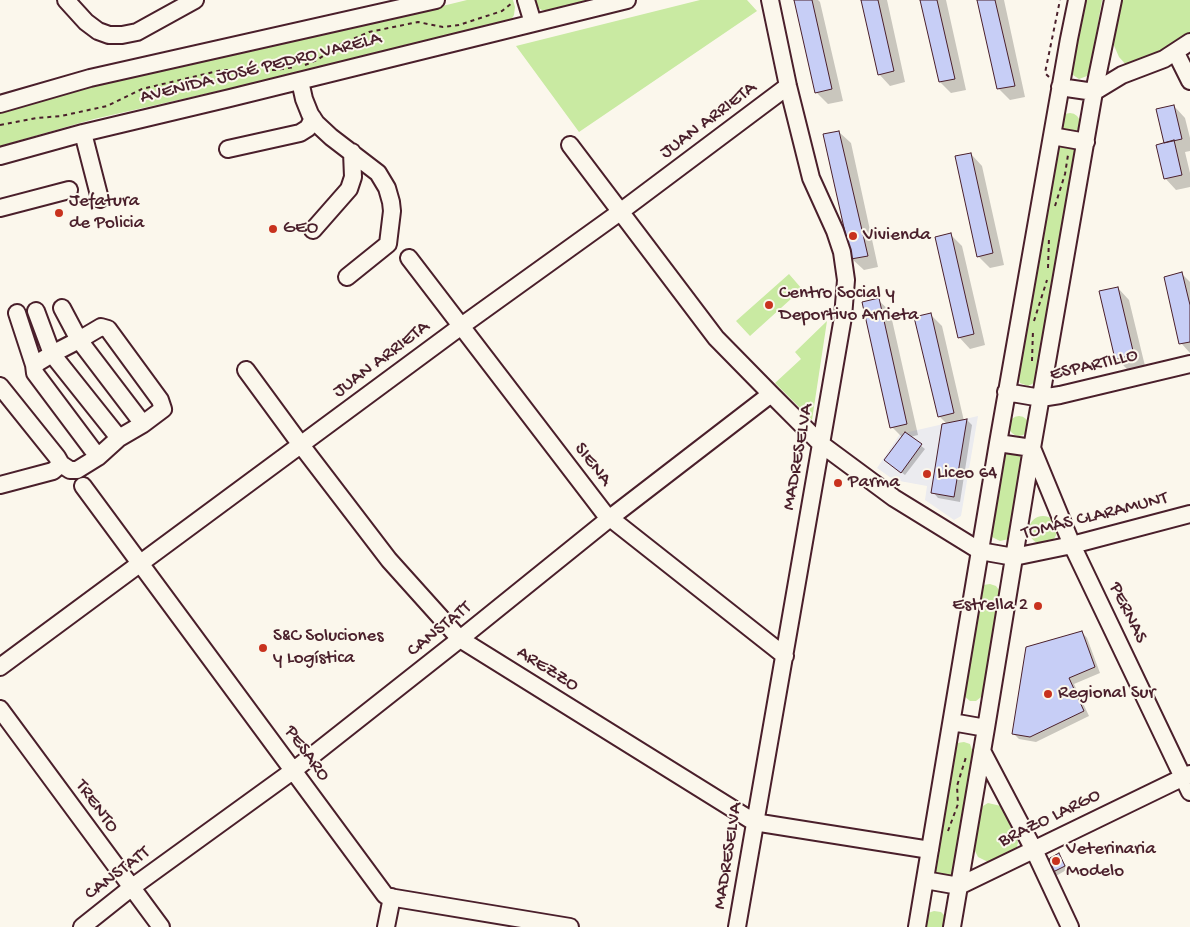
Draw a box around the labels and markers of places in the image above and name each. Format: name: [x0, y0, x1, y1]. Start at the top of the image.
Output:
place label: Jefatura de Policia: [69, 191, 144, 235]
marker: Jefatura de Policia: [53, 207, 65, 219]
place label: GEO: [283, 218, 318, 240]
marker: GEO: [267, 223, 279, 235]
place label: Vivienda: [863, 225, 931, 247]
marker: Vivienda: [847, 230, 859, 242]
place label: Centro Social y Deportivo Arrieta: [779, 283, 919, 327]
marker: Centro Social y Deportivo Arrieta: [763, 299, 775, 311]
place label: Liceo 64: [937, 463, 997, 485]
marker: Liceo 64: [921, 468, 933, 480]
place label: Parma: [848, 472, 900, 494]
marker: Parma: [832, 477, 844, 489]
place label: Estrella 2: [952, 595, 1028, 617]
marker: Estrella 2: [1032, 600, 1044, 612]
place label: S&C Soluciones y Logística: [273, 626, 383, 670]
marker: S&C Soluciones y Logística: [257, 642, 269, 654]
place label: Regional Sur: [1058, 683, 1155, 705]
marker: Regional Sur: [1042, 688, 1054, 700]
place label: Veterinaria Modelo: [1066, 839, 1156, 883]
marker: Veterinaria Modelo: [1050, 855, 1062, 867]

